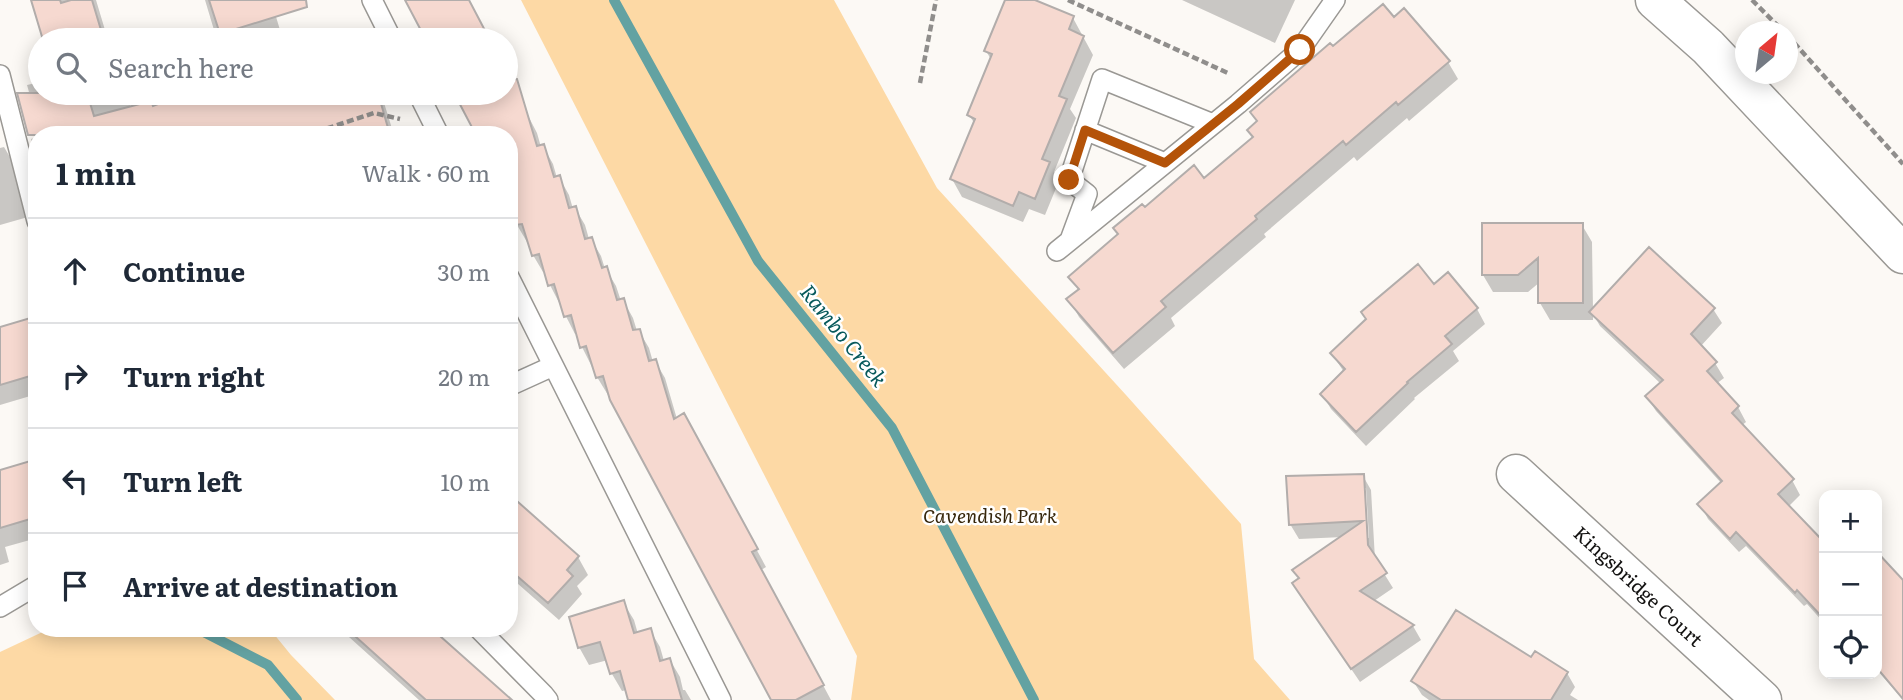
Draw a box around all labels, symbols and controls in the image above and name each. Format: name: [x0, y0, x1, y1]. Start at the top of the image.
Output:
north arrow: [1735, 21, 1798, 84]
search box: [28, 28, 518, 105]
route start: [1284, 34, 1315, 65]
text: Search here: [108, 47, 254, 86]
icon: search: [52, 48, 90, 86]
text: 1 min: [56, 150, 136, 194]
text: Walk · 60 m: [362, 155, 490, 189]
route end: [1053, 164, 1084, 195]
text: Continue: [123, 251, 245, 290]
icon: ahead: [56, 252, 94, 290]
text: 30 m: [437, 254, 490, 288]
water label: Rambo Creek: [794, 277, 896, 393]
text: Turn right: [123, 356, 265, 395]
icon: right: [56, 357, 94, 395]
text: 20 m: [438, 359, 490, 393]
text: Turn left: [123, 461, 242, 500]
icon: left: [56, 462, 94, 500]
text: 10 m: [440, 464, 490, 498]
map controls: [1819, 490, 1882, 679]
button: +: [1819, 490, 1882, 553]
park label: Cavendish Park: [923, 501, 1058, 529]
street label: Kingsbridge Court: [1568, 519, 1710, 653]
button: −: [1819, 553, 1882, 616]
text: Arrive at destination: [123, 566, 398, 605]
icon: arrive: [56, 567, 94, 605]
button: locate: [1819, 616, 1882, 679]

